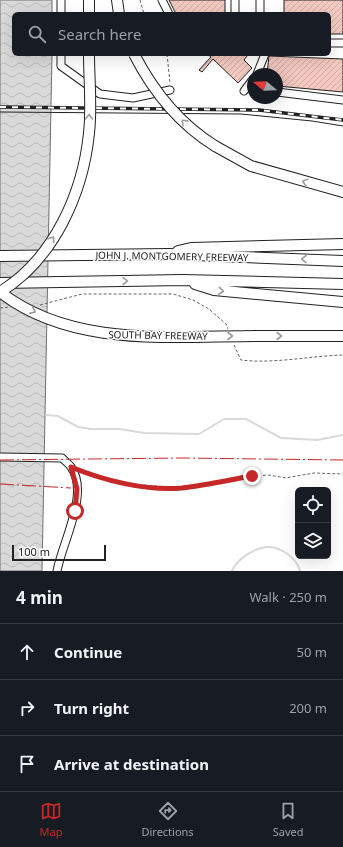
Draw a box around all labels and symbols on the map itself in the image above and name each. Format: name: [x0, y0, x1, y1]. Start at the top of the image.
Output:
north arrow: [247, 68, 283, 104]
one-way arrow: [85, 114, 93, 120]
one-way arrow: [181, 120, 188, 127]
one-way arrow: [302, 179, 308, 187]
one-way arrow: [47, 236, 55, 243]
street label: JOHN J. MONTGOMERY FREEWAY: [94, 248, 249, 264]
one-way arrow: [301, 255, 307, 264]
one-way arrow: [122, 277, 128, 285]
one-way arrow: [218, 286, 224, 295]
one-way arrow: [30, 307, 37, 315]
street label: SOUTH BAY FREEWAY: [108, 327, 208, 343]
one-way arrow: [227, 332, 233, 340]
one-way arrow: [276, 332, 282, 340]
route end: [243, 467, 261, 485]
route start: [66, 502, 84, 520]
scale bar: [12, 543, 106, 562]

